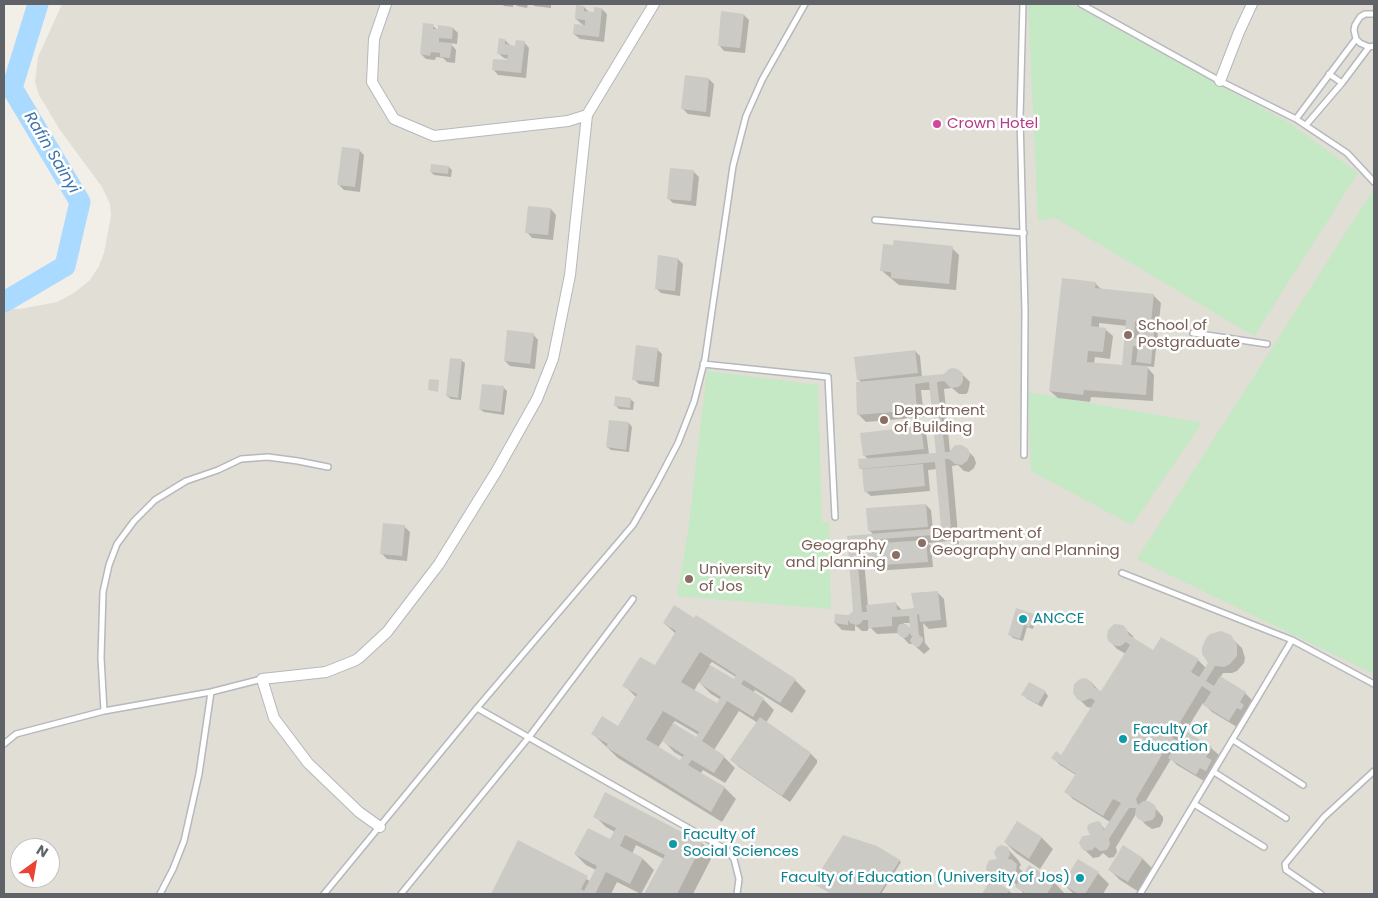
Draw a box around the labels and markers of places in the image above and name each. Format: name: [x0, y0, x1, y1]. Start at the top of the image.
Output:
place label: Crown Hotel: [947, 115, 1038, 133]
marker: Crown Hotel: [931, 118, 943, 130]
place label: School of Postgraduate: [1138, 317, 1240, 352]
marker: School of Postgraduate: [1122, 329, 1134, 341]
place label: Department of Building: [894, 402, 985, 437]
marker: Department of Building: [878, 414, 890, 426]
place label: Department of Geography and Planning: [932, 525, 1120, 560]
place label: Geography and planning: [786, 537, 886, 572]
marker: Department of Geography and Planning: [916, 537, 928, 549]
marker: Geography and planning: [890, 549, 902, 561]
place label: University of Jos: [699, 561, 771, 596]
marker: University of Jos: [683, 573, 695, 585]
place label: ANCCE: [1033, 610, 1085, 628]
marker: ANCCE: [1017, 613, 1029, 625]
place label: Faculty Of Education: [1133, 721, 1208, 756]
marker: Faculty Of Education: [1117, 733, 1129, 745]
place label: Faculty of Social Sciences: [683, 826, 799, 861]
marker: Faculty of Social Sciences: [667, 838, 679, 850]
place label: Faculty of Education (University of Jos): [781, 869, 1070, 887]
marker: Faculty of Education (University of Jos): [1074, 872, 1086, 884]

